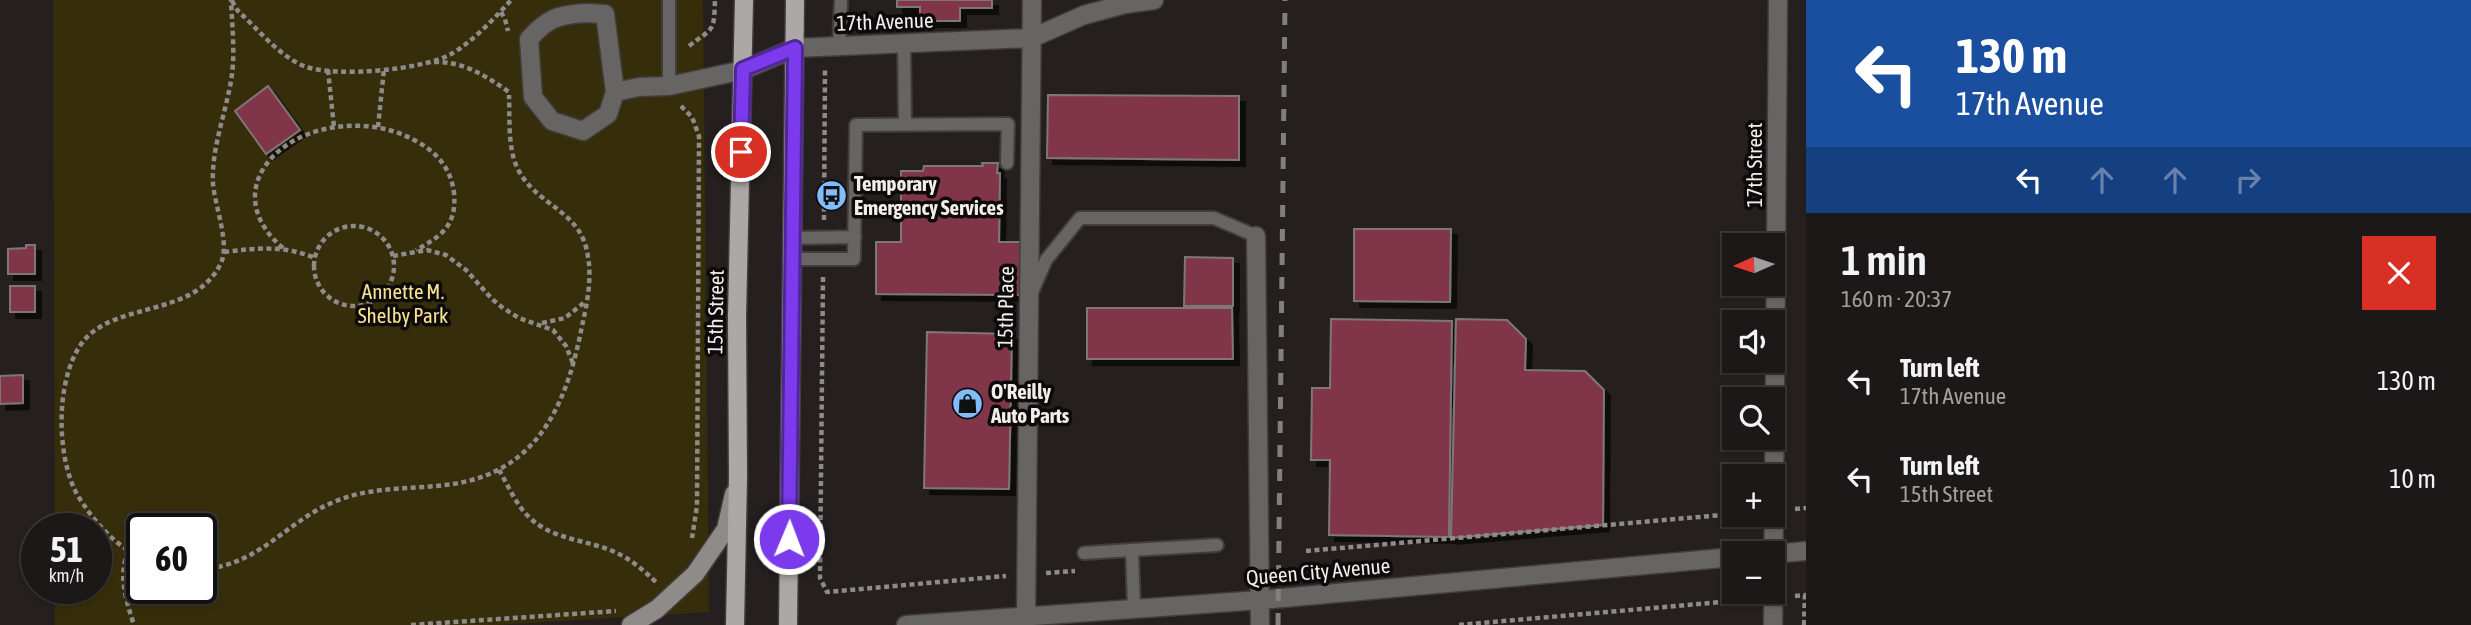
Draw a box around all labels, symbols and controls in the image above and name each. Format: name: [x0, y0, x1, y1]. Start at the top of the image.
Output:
street label: 17th Avenue: [836, 7, 934, 35]
text: 130 m: [1956, 27, 2067, 83]
icon: left: [1841, 28, 1932, 119]
text: 17th Avenue: [1956, 85, 2104, 122]
pin: [711, 122, 771, 182]
street label: 17th Street: [1742, 123, 1766, 207]
icon: arrive: [722, 133, 760, 171]
icon: left: [2010, 161, 2048, 199]
icon: ahead: [2083, 161, 2121, 199]
icon: ahead: [2156, 161, 2194, 199]
icon: right: [2229, 161, 2267, 199]
place label: Temporary Emergency Services: [854, 171, 1004, 219]
bus stop icon: Temporary Emergency Services: [814, 178, 848, 212]
north arrow: [1722, 233, 1785, 296]
map controls: [1722, 233, 1785, 604]
text: 1 min: [1841, 236, 1927, 284]
button: close: [2362, 236, 2436, 310]
street label: 15th Place: [992, 266, 1018, 348]
street label: 15th Street: [702, 269, 728, 355]
park label: Annette M. Shelby Park: [358, 279, 448, 327]
text: 160 m · 20:37: [1841, 286, 1952, 312]
button: sound: [1722, 310, 1785, 373]
text: Turn left: [1900, 353, 1980, 383]
icon: left: [1841, 362, 1879, 400]
text: 130 m: [2377, 366, 2436, 396]
place label: O'Reilly Auto Parts: [990, 379, 1070, 427]
text: 17th Avenue: [1900, 383, 2006, 409]
shop icon: O'Reilly Auto Parts: [951, 386, 985, 420]
button: search: [1722, 387, 1785, 450]
text: Turn left: [1900, 451, 1980, 481]
icon: left: [1841, 460, 1879, 498]
button: +: [1722, 464, 1785, 527]
text: 10 m: [2389, 464, 2436, 494]
text: 15th Street: [1900, 481, 1993, 507]
position arrow: [752, 502, 826, 576]
speed limit sign: 60: [126, 513, 217, 604]
text: 51: [50, 529, 83, 569]
button: −: [1722, 541, 1785, 604]
street label: Queen City Avenue: [1245, 553, 1391, 589]
text: km/h: [49, 565, 84, 586]

